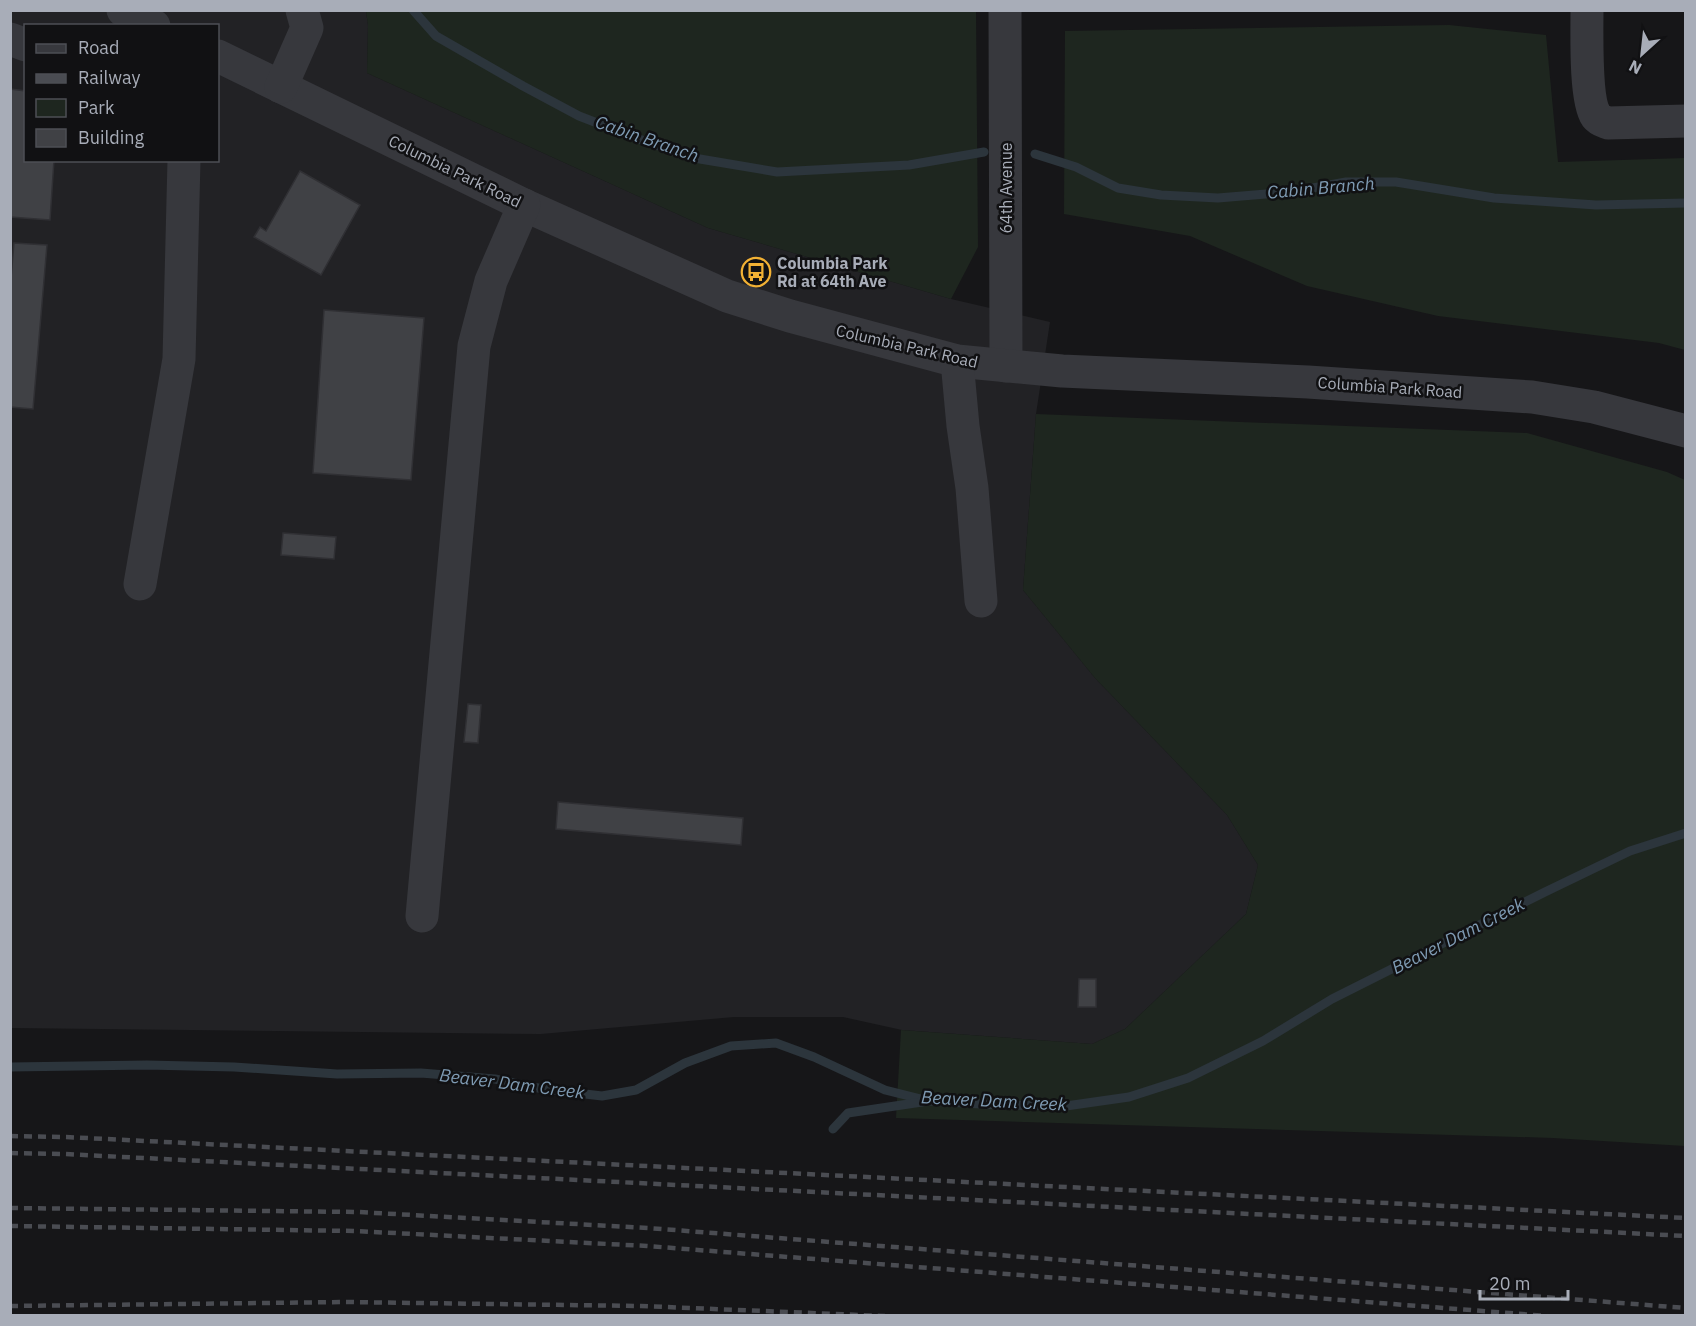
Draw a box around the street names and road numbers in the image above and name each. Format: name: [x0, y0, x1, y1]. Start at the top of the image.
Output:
street label: Columbia Park Road: [386, 130, 524, 212]
street label: 64th Avenue: [996, 142, 1016, 234]
street label: Columbia Park Road: [834, 320, 980, 372]
street label: Columbia Park Road: [1317, 372, 1463, 402]

